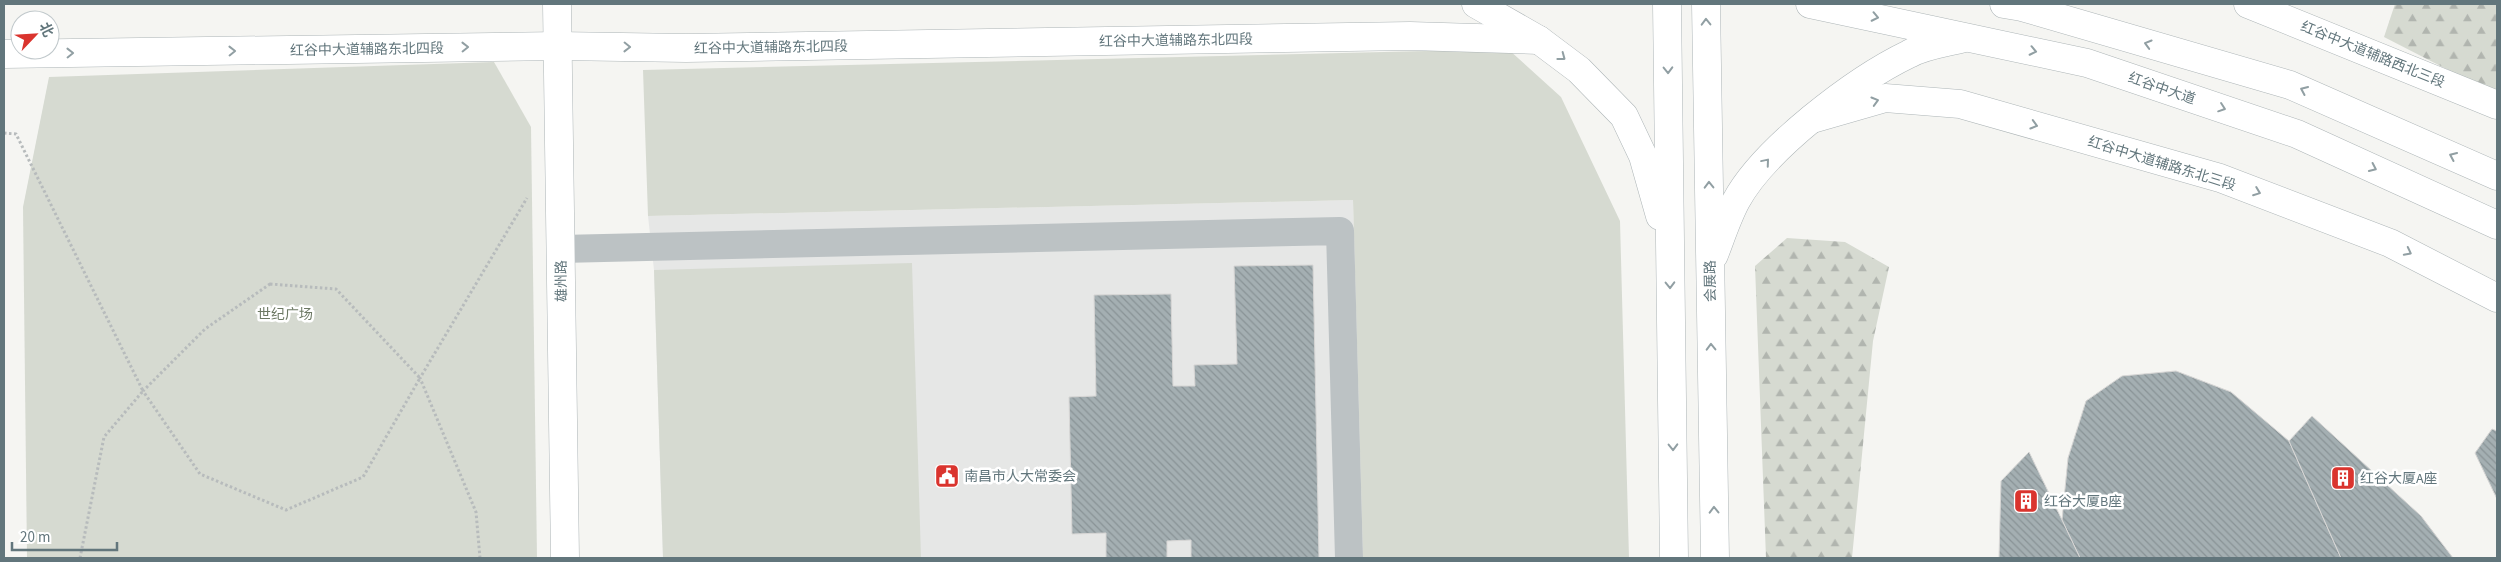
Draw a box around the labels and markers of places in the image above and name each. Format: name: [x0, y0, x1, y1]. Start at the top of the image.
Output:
public building icon: 南昌市人大常委会: [934, 463, 960, 489]
building icon: 红谷大厦A座: [2330, 465, 2356, 491]
place label: 南昌市人大常委会: [964, 467, 1076, 487]
place label: 红谷大厦A座: [2360, 469, 2438, 489]
building icon: 红谷大厦B座: [2013, 488, 2039, 514]
place label: 红谷大厦B座: [2044, 492, 2122, 512]

